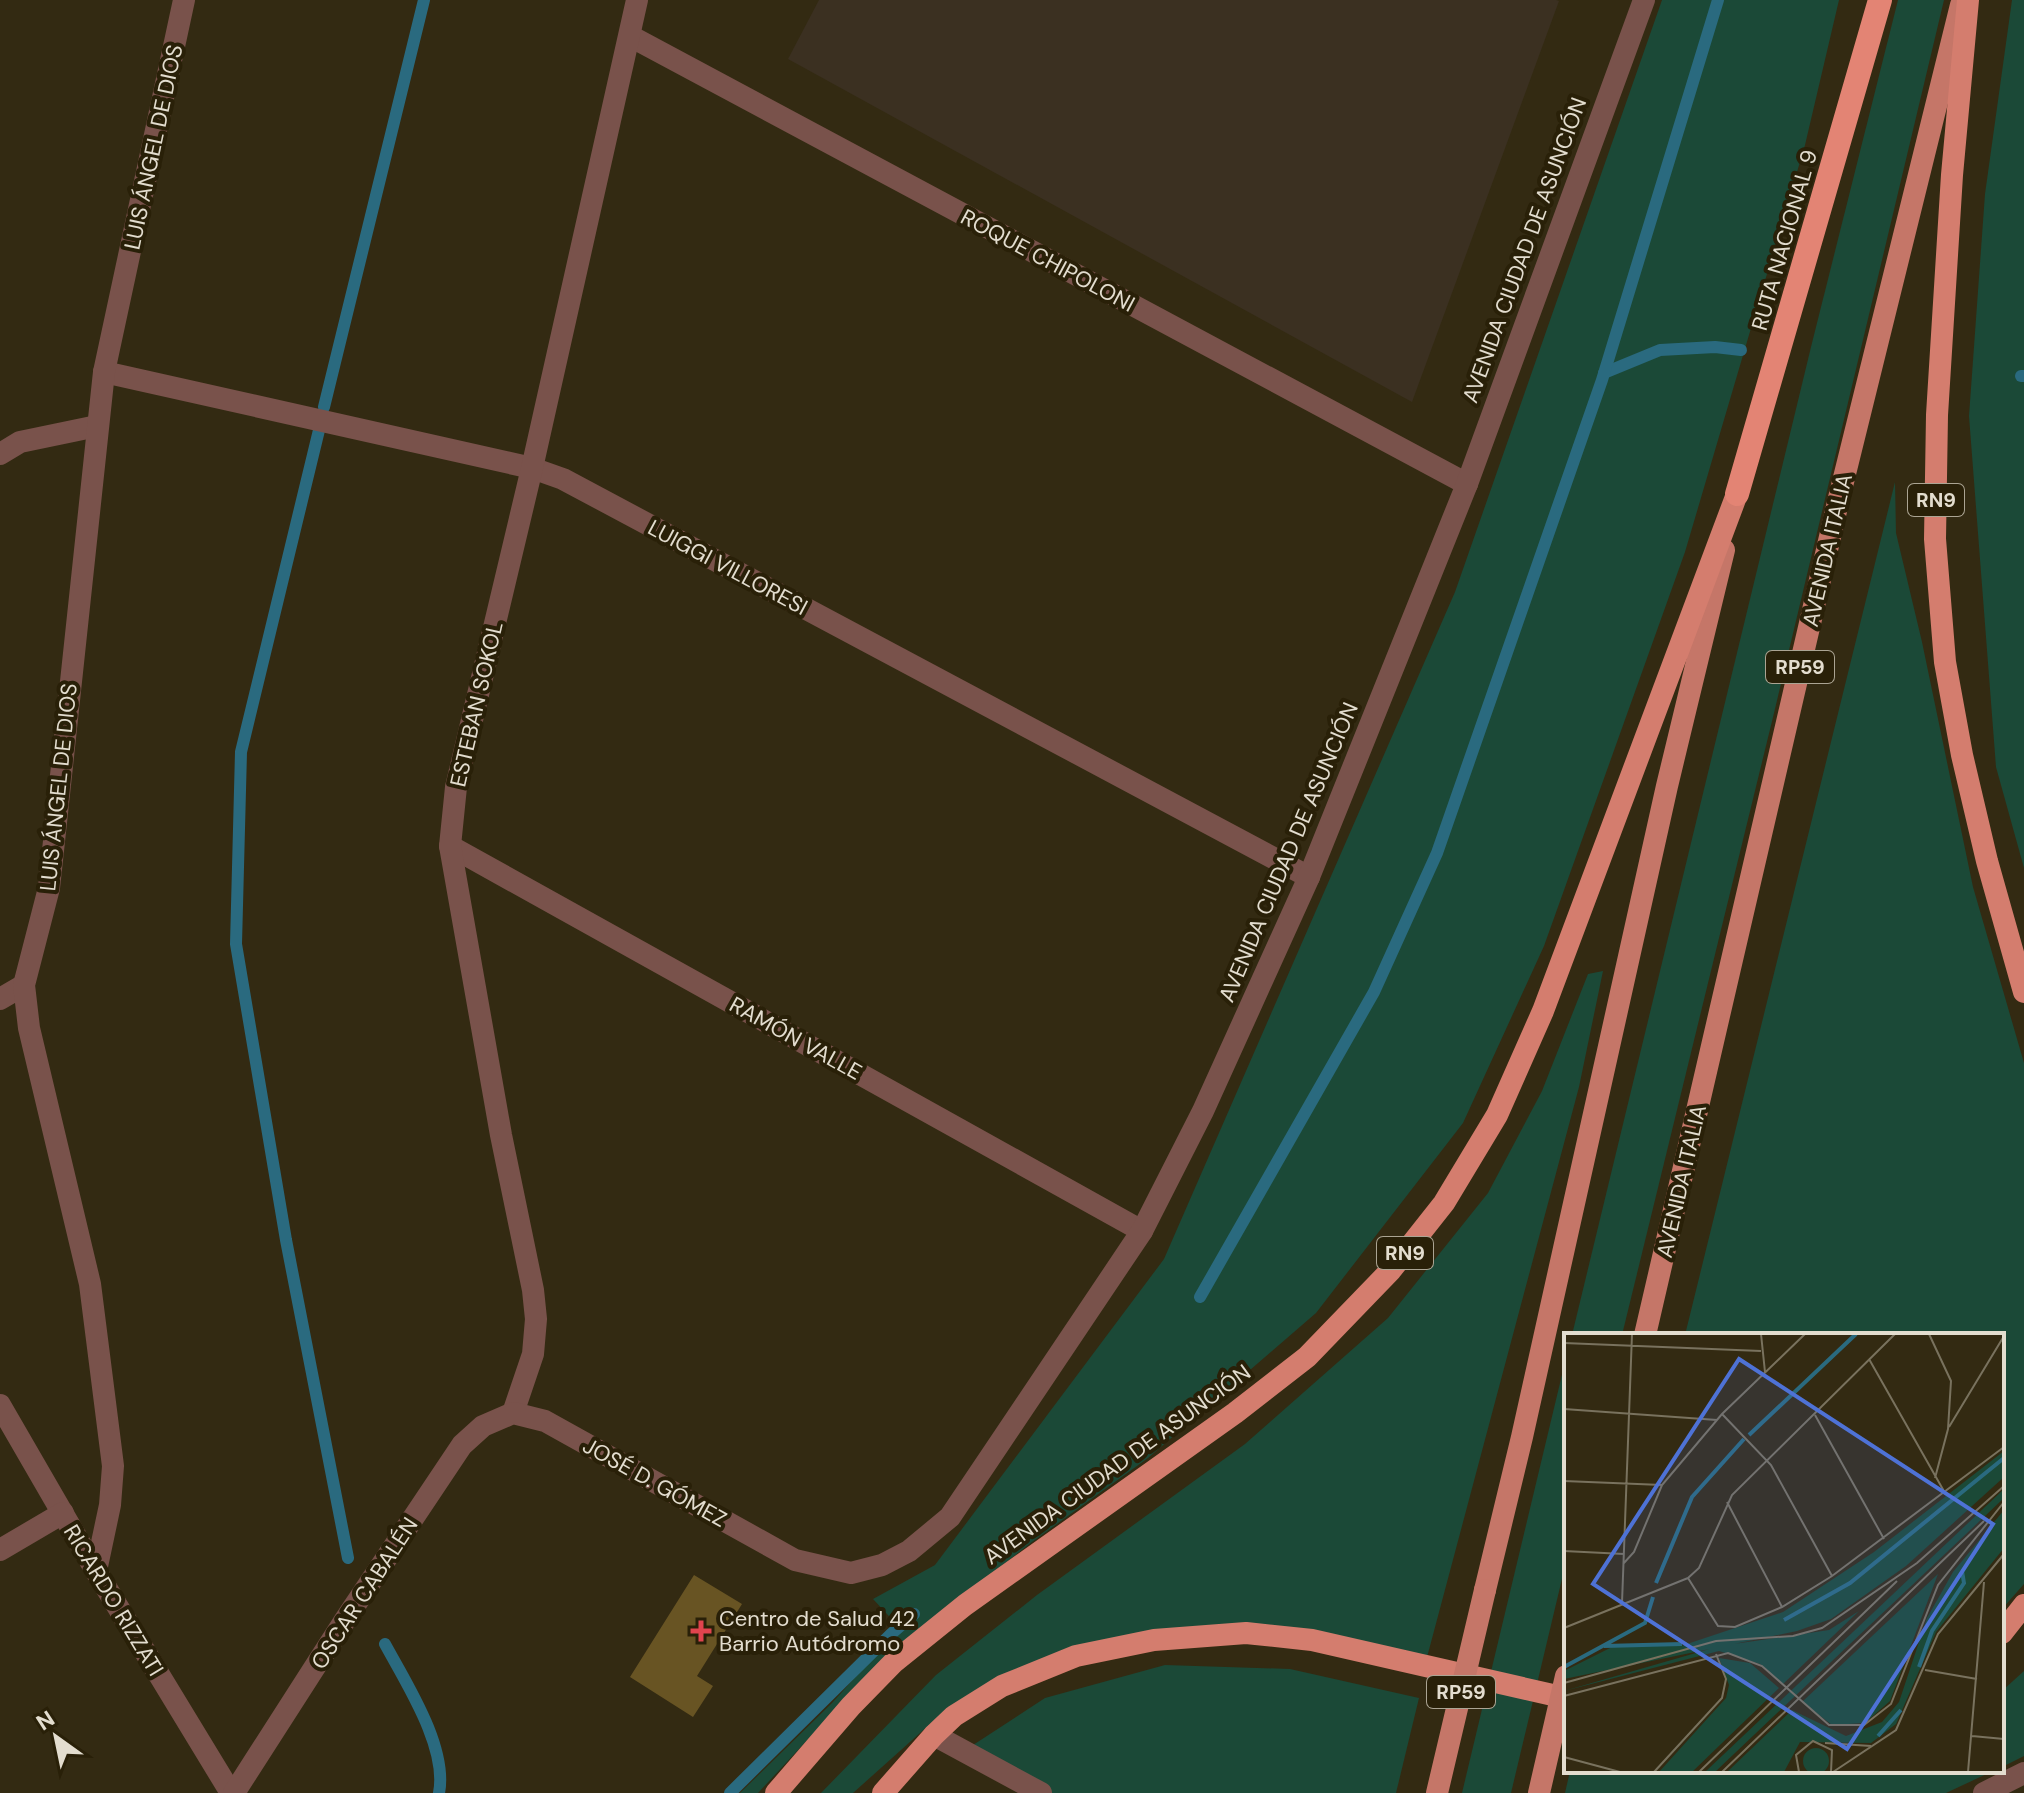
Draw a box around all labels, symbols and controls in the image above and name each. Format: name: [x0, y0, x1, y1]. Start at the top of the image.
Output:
street label: LUIS ÁNGEL DE DIOS: [118, 42, 189, 252]
street label: AVENIDA CIUDAD DE ASUNCIÓN: [1456, 93, 1593, 407]
street label: RUTA NACIONAL 9: [1745, 147, 1824, 334]
street label: ROQUE CHIPOLONI: [956, 202, 1140, 319]
street label: AVENIDA ITALIA: [1796, 471, 1859, 629]
road number: RN9: [1908, 484, 1964, 516]
street label: LUIGGI VILLORESI: [643, 513, 813, 622]
street label: ESTEBAN SOKOL: [443, 619, 510, 790]
road number: RP59: [1766, 651, 1834, 683]
street label: LUIS ÁNGEL DE DIOS: [33, 682, 84, 892]
street label: AVENIDA CIUDAD DE ASUNCIÓN: [1212, 698, 1365, 1007]
street label: RAMÓN VALLE: [724, 990, 867, 1087]
street label: AVENIDA ITALIA: [1650, 1102, 1713, 1260]
road number: RN9: [1377, 1237, 1433, 1269]
inset map: [1564, 1333, 2004, 1773]
street label: AVENIDA CIUDAD DE ASUNCIÓN: [978, 1358, 1256, 1571]
street label: JOSÉ D. GÓMEZ: [578, 1431, 732, 1534]
street label: OSCAR CABALÉN: [304, 1512, 424, 1675]
street label: RICARDO RIZZATI: [57, 1519, 170, 1681]
place label: Centro de Salud 42 Barrio Autódromo: [719, 1604, 915, 1658]
marker: Centro de Salud 42 Barrio Autódromo: [690, 1620, 712, 1642]
road number: RP59: [1427, 1676, 1495, 1708]
north arrow: [16, 1697, 96, 1777]
text: N: [31, 1704, 60, 1737]

